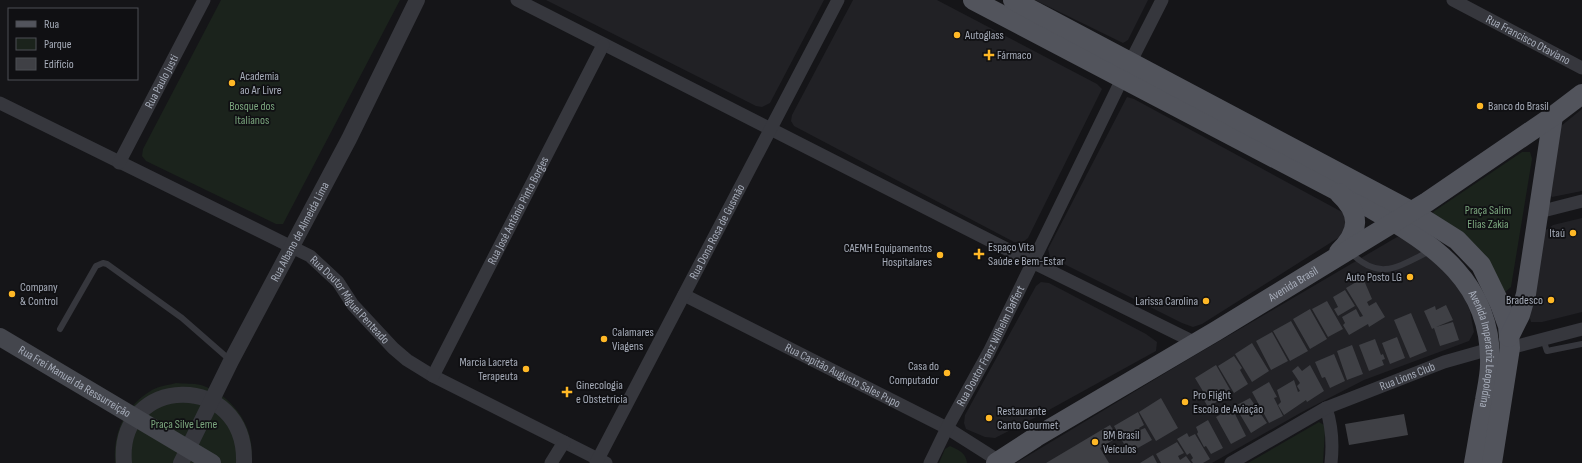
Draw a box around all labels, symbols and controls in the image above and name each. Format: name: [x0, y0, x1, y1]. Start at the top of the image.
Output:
legend: [8, 8, 138, 80]
street label: Rua Francisco Otaviano: [1483, 11, 1573, 68]
text: Rua: [44, 17, 60, 32]
place label: Autoglass: [964, 28, 1004, 43]
marker: Autoglass: [952, 30, 962, 40]
text: Parque: [44, 37, 72, 52]
place label: Fármaco: [997, 48, 1031, 63]
marker: Fármaco: [984, 50, 994, 60]
street label: Rua Paulo Justi: [141, 52, 182, 111]
text: Edifício: [44, 57, 74, 72]
place label: Academia ao Ar Livre: [239, 69, 282, 98]
marker: Academia ao Ar Livre: [227, 78, 237, 88]
park label: Bosque dos Italianos: [229, 99, 275, 128]
place label: Banco do Brasil: [1488, 99, 1549, 114]
marker: Banco do Brasil: [1475, 101, 1485, 111]
street label: Rua José Antônio Pinto Borges: [484, 154, 552, 267]
street label: Rua Albano de Almeida Lima: [267, 179, 333, 284]
street label: Rua Dona Rosa de Gusmão: [686, 182, 748, 282]
park label: Praça Salim Elias Zakia: [1465, 203, 1511, 232]
place label: Itaú: [1549, 226, 1565, 241]
marker: Itaú: [1568, 228, 1578, 238]
place label: Espaço Vita Saúde e Bem-Estar: [988, 240, 1065, 269]
place label: CAEMH Equipamentos Hospitalares: [844, 241, 932, 270]
marker: Espaço Vita Saúde e Bem-Estar: [973, 248, 985, 260]
marker: CAEMH Equipamentos Hospitalares: [935, 250, 945, 260]
street label: Rua Doutor Miguel Penteado: [307, 252, 393, 347]
street label: Avenida Brasil: [1265, 263, 1321, 305]
place label: Auto Posto LG: [1345, 270, 1402, 285]
marker: Auto Posto LG: [1405, 272, 1415, 282]
place label: Company & Control: [20, 280, 58, 309]
street label: Rua Doutor Franz Wilhelm Daffert: [953, 283, 1028, 409]
street label: Avenida Imperatriz Leopoldina: [1465, 287, 1498, 409]
marker: Company & Control: [7, 289, 17, 299]
place label: Bradesco: [1506, 293, 1543, 308]
place label: Larissa Carolina: [1135, 294, 1198, 309]
marker: Bradesco: [1546, 295, 1556, 305]
marker: Larissa Carolina: [1201, 296, 1211, 306]
place label: Calamares Viagens: [612, 325, 654, 354]
marker: Calamares Viagens: [599, 334, 609, 344]
street label: Rua Capitão Augusto Sales Pupo: [783, 340, 903, 411]
street label: Rua Frei Manuel da Ressurreição: [16, 342, 134, 421]
place label: Marcia Lacreta Terapeuta: [459, 355, 518, 384]
place label: Casa do Computador: [889, 359, 940, 388]
street label: Rua Lions Club: [1377, 359, 1437, 394]
marker: Marcia Lacreta Terapeuta: [521, 364, 531, 374]
marker: Casa do Computador: [942, 368, 952, 378]
place label: Ginecologia e Obstetrícia: [576, 378, 628, 407]
marker: Ginecologia e Obstetrícia: [561, 386, 573, 398]
place label: Pro Flight Escola de Aviação: [1193, 388, 1263, 417]
marker: Pro Flight Escola de Aviação: [1180, 397, 1190, 407]
place label: Restaurante Canto Gourmet: [997, 404, 1059, 433]
marker: Restaurante Canto Gourmet: [984, 413, 994, 423]
park label: Praça Silve Leme: [151, 417, 217, 432]
place label: BM Brasil Veículos: [1103, 428, 1139, 457]
marker: BM Brasil Veículos: [1090, 437, 1100, 447]

